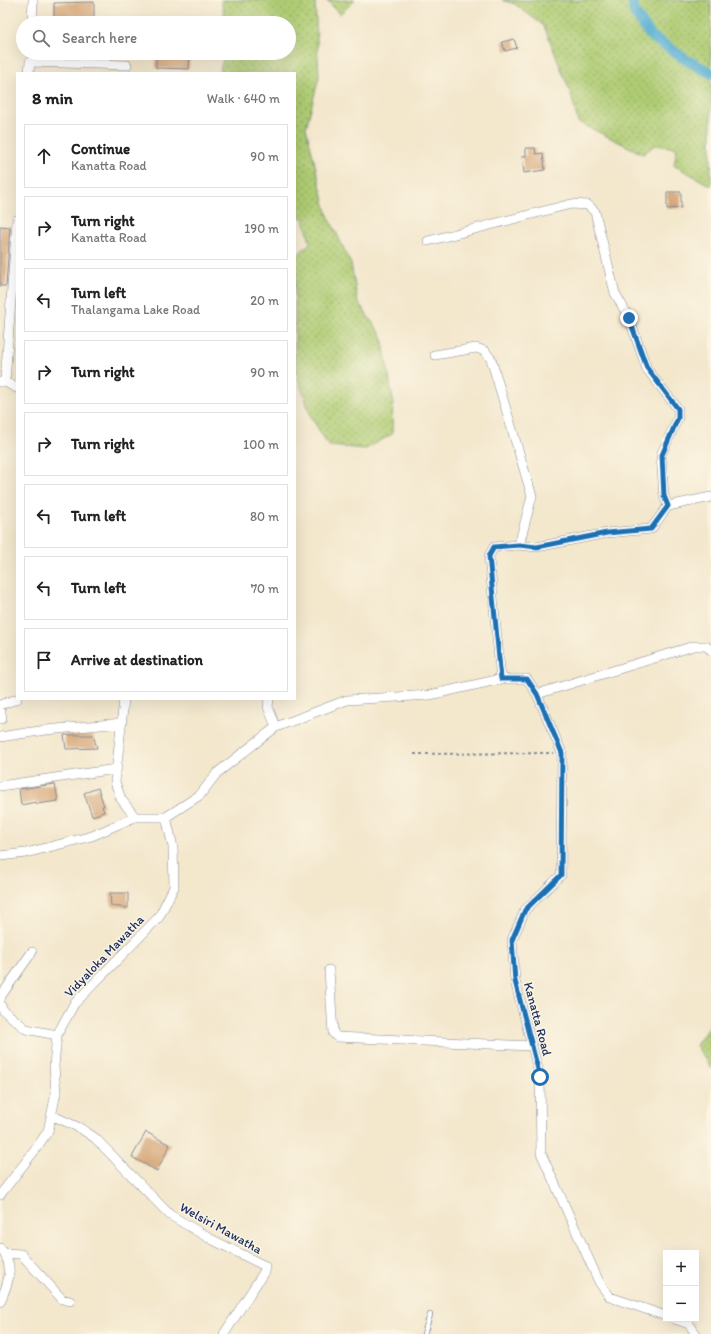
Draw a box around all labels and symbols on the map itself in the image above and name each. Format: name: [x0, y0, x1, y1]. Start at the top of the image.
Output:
route end: [620, 309, 638, 327]
street label: Vidyaloka Mawatha: [61, 912, 147, 1000]
street label: Kanatta Road: [521, 980, 555, 1058]
route start: [531, 1068, 549, 1086]
street label: Welsiri Mawatha: [177, 1199, 265, 1257]

